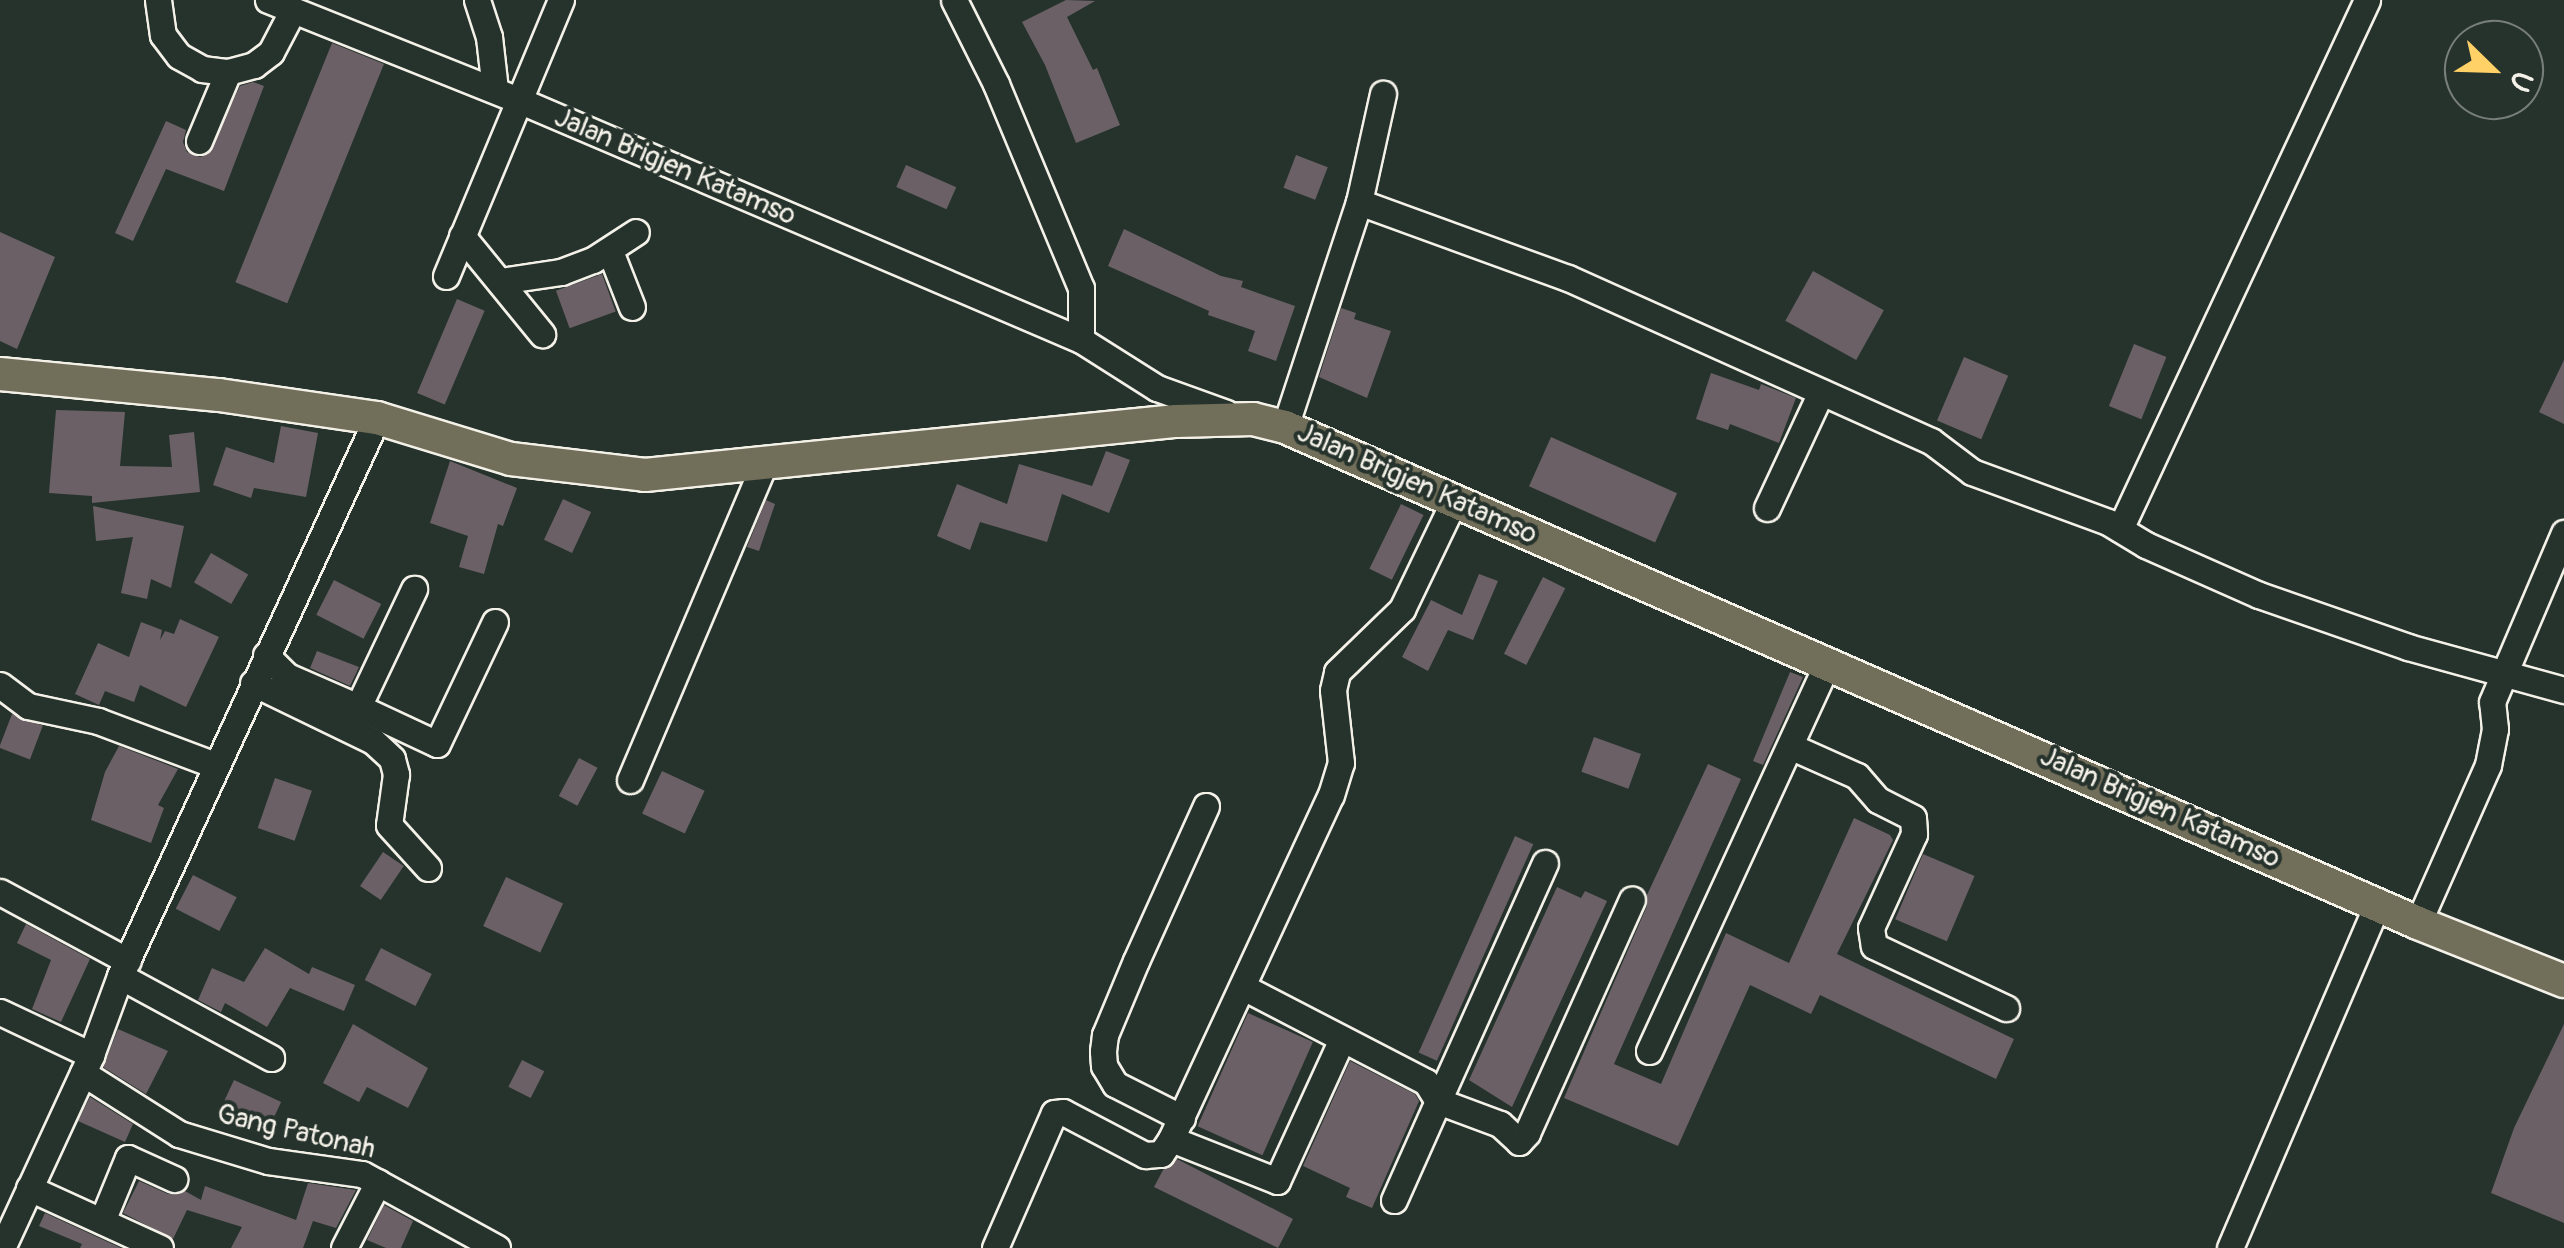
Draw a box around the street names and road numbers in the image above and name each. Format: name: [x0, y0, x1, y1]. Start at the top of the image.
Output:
street label: Jalan Brigjen Katamso: [549, 101, 801, 233]
street label: Jalan Brigjen Katamso: [1292, 416, 1542, 552]
street label: Jalan Brigjen Katamso: [2035, 740, 2285, 876]
street label: Gang Patonah: [214, 1097, 378, 1167]

